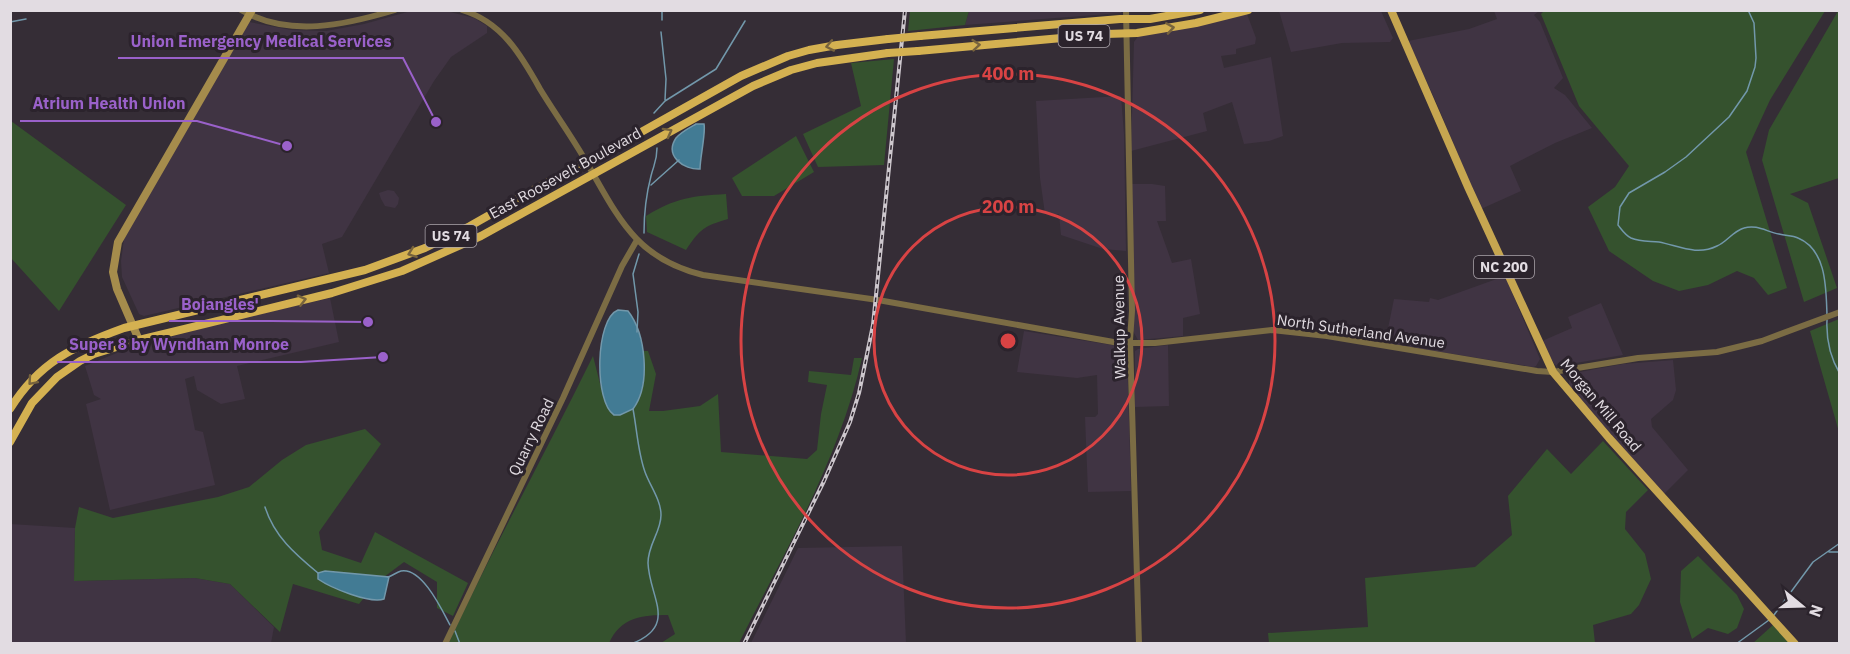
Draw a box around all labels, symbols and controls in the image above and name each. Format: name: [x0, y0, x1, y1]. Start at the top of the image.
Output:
one-way arrow: [1165, 22, 1174, 34]
callout: Union Emergency Medical Services: [118, 24, 403, 58]
road number: US 74: [1058, 25, 1110, 47]
text: Union Emergency Medical Services: [130, 31, 392, 51]
one-way arrow: [825, 39, 835, 52]
one-way arrow: [971, 39, 980, 52]
text: 400 m: [982, 62, 1034, 85]
callout: Atrium Health Union: [20, 87, 197, 121]
text: Atrium Health Union: [32, 93, 186, 113]
street label: East Roosevelt Boulevard: [486, 123, 644, 223]
one-way arrow: [662, 128, 672, 139]
text: 200 m: [982, 195, 1034, 218]
road number: US 74: [426, 225, 476, 247]
one-way arrow: [407, 246, 418, 258]
road number: NC 200: [1474, 256, 1534, 278]
street label: Walkup Avenue: [1109, 275, 1129, 379]
callout: Bojangles': [169, 287, 271, 321]
text: Bojangles': [181, 294, 259, 314]
one-way arrow: [297, 295, 307, 308]
street label: North Sutherland Avenue: [1276, 310, 1446, 352]
callout: Super 8 by Wyndham Monroe: [57, 328, 301, 362]
centre of rings: [998, 331, 1018, 351]
text: Super 8 by Wyndham Monroe: [69, 334, 289, 354]
street label: Morgan Mill Road: [1557, 355, 1645, 455]
one-way arrow: [28, 374, 39, 384]
street label: Quarry Road: [504, 395, 558, 479]
north arrow: [1772, 576, 1832, 636]
text: N: [1805, 602, 1828, 620]

